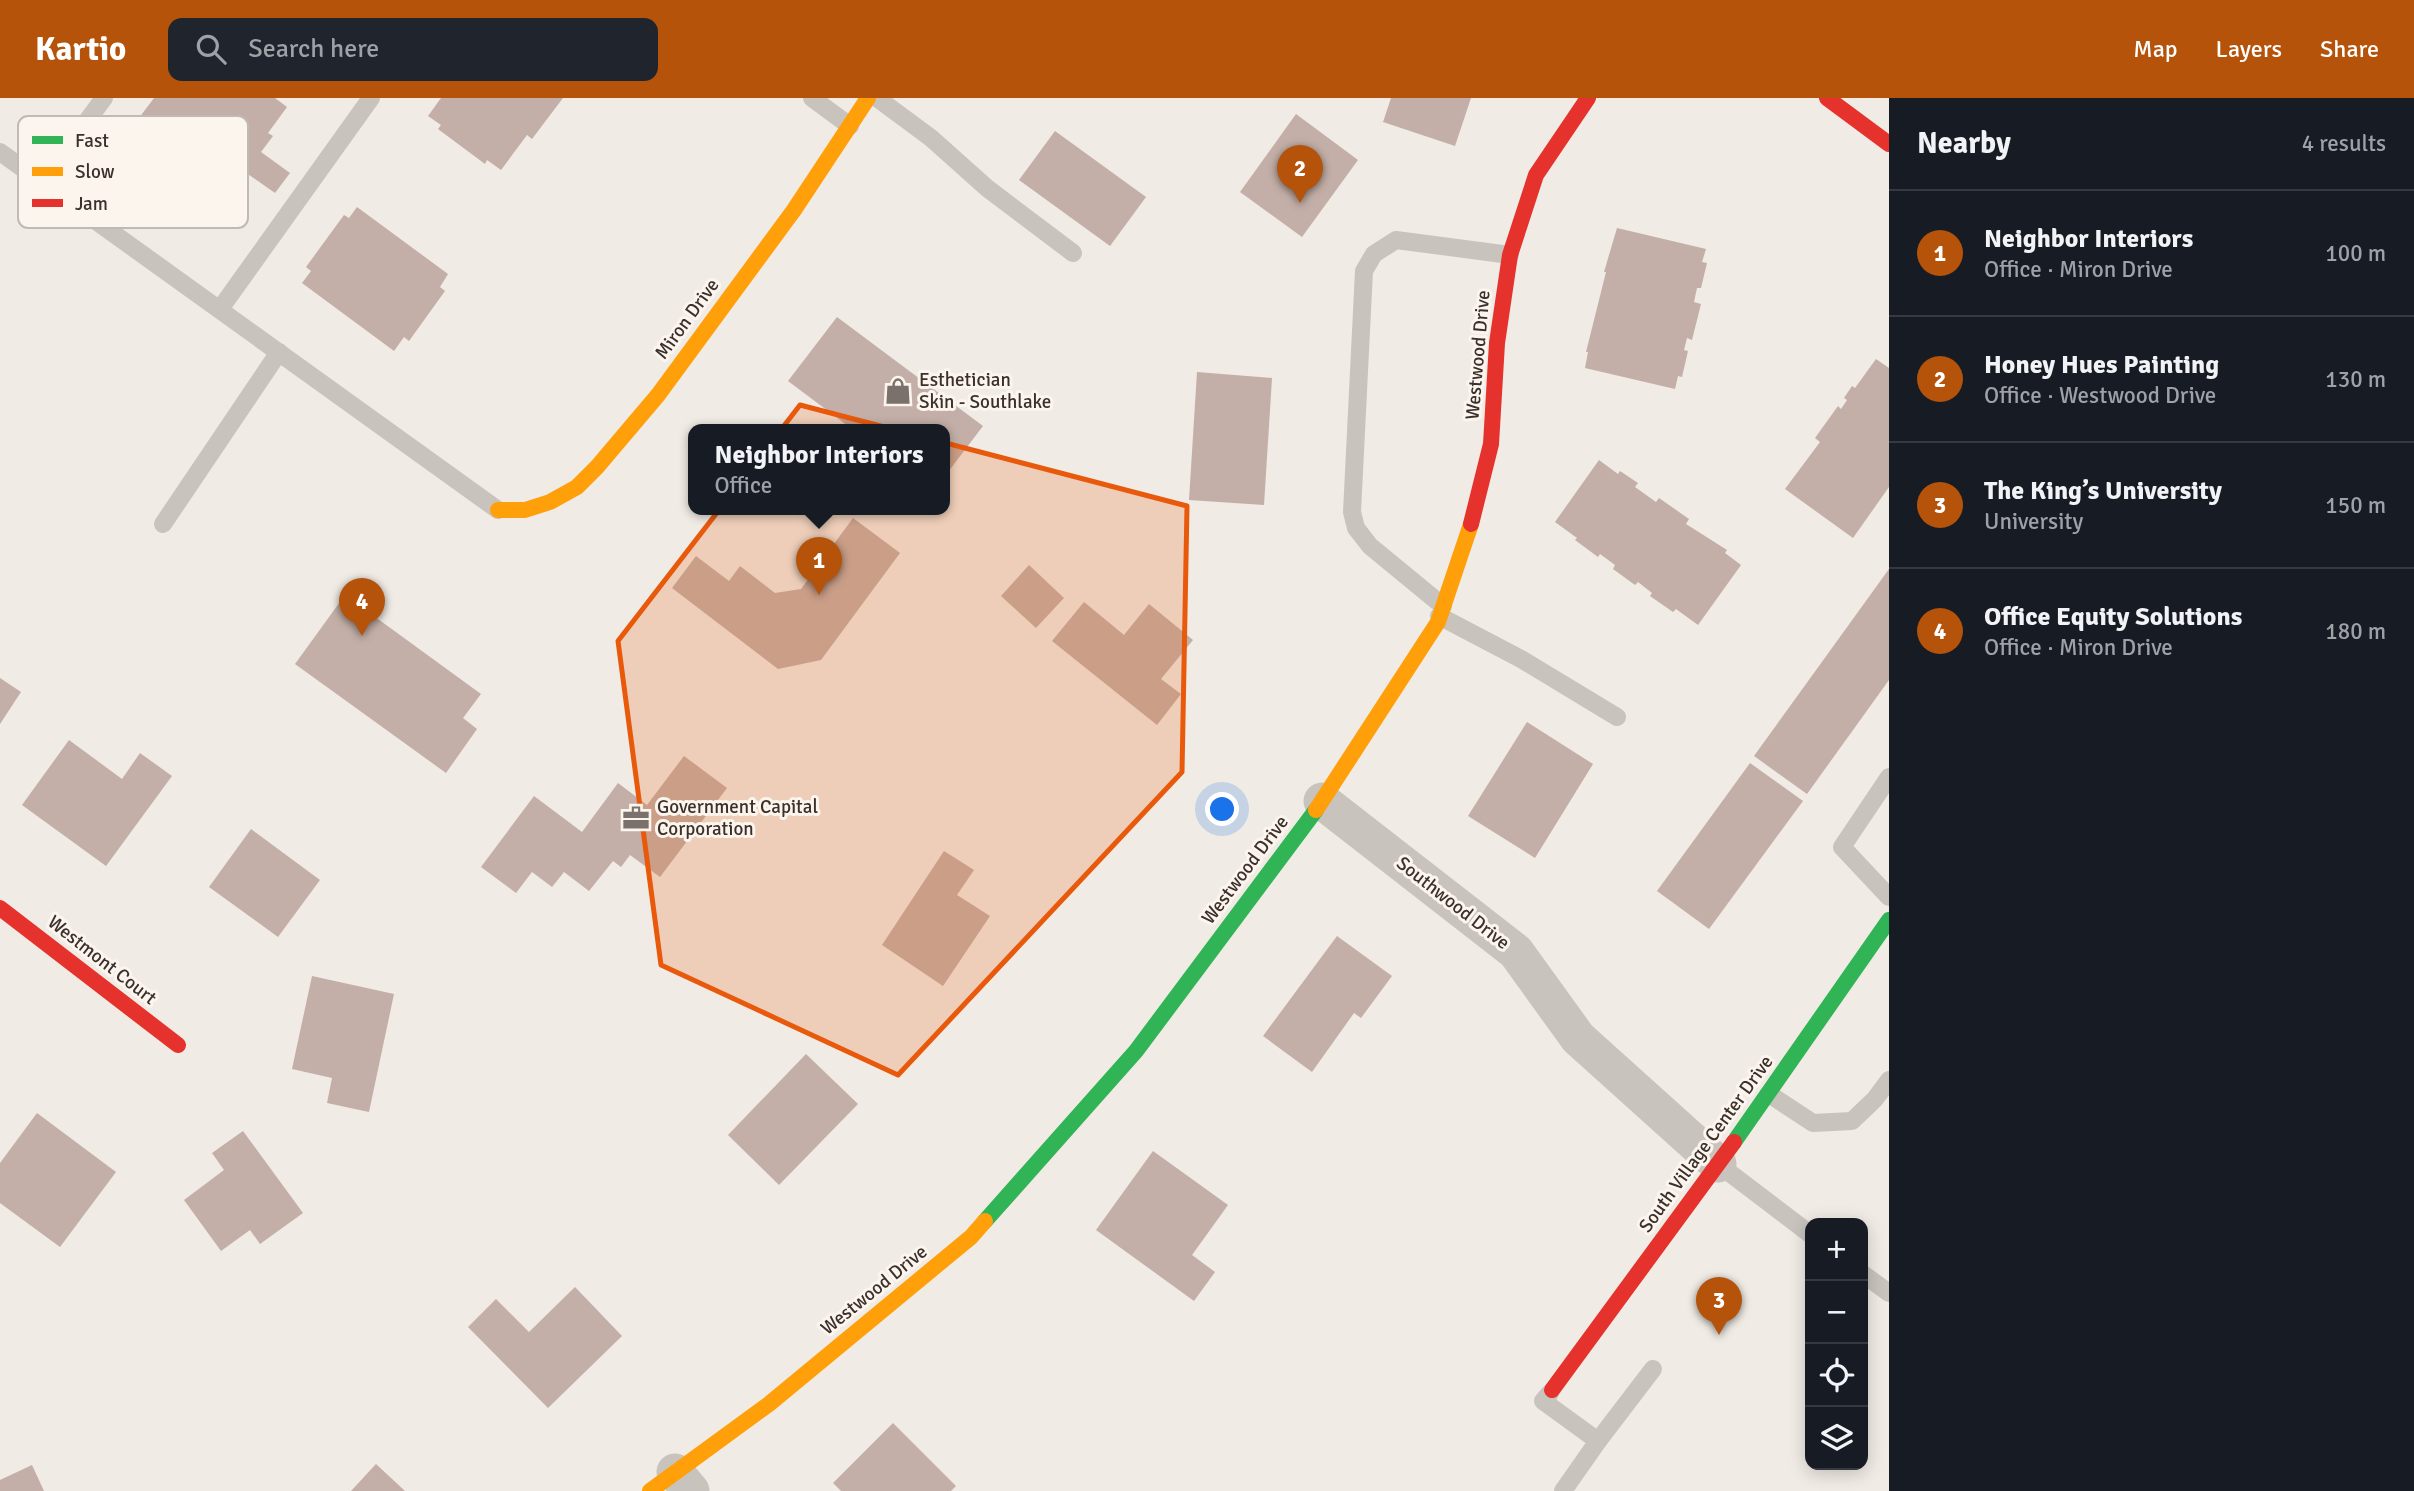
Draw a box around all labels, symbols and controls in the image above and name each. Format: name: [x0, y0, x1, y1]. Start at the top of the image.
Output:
search box: [168, 18, 658, 81]
text: Kartio: [35, 29, 126, 70]
icon: search: [192, 30, 230, 68]
text: Search here: [248, 33, 379, 65]
text: Map: [2133, 34, 2178, 64]
text: Layers: [2216, 34, 2282, 64]
text: Share: [2320, 34, 2379, 64]
legend: [18, 116, 248, 228]
text: Nearby: [1917, 125, 2011, 162]
text: Fast: [75, 129, 109, 153]
text: 4 results: [2302, 129, 2386, 158]
pin: 2: [1277, 145, 1323, 203]
text: Slow: [75, 160, 115, 184]
text: Jam: [75, 192, 108, 216]
text: Neighbor Interiors: [1984, 223, 2193, 255]
text: 1: [1934, 239, 1946, 268]
text: 100 m: [2325, 239, 2386, 268]
text: Office · Miron Drive: [1984, 255, 2173, 284]
street label: Miron Drive: [650, 274, 724, 364]
street label: Westwood Drive: [1460, 289, 1496, 421]
text: Honey Hues Painting: [1984, 349, 2219, 381]
text: 2: [1934, 365, 1946, 394]
text: 130 m: [2325, 365, 2386, 394]
place label: Esthetician Skin - Southlake: [919, 368, 1051, 414]
shop icon: Esthetician Skin - Southlake: [883, 376, 913, 406]
text: Office · Westwood Drive: [1984, 381, 2216, 410]
popup: [688, 424, 950, 515]
text: Neighbor Interiors: [714, 439, 924, 471]
text: Office: [714, 471, 772, 500]
text: The King’s University: [1984, 475, 2222, 507]
text: 3: [1934, 491, 1946, 520]
text: 150 m: [2325, 491, 2386, 520]
text: University: [1984, 507, 2083, 536]
pin: 1: [796, 537, 842, 595]
pin: 4: [339, 578, 385, 636]
text: Office Equity Solutions: [1984, 601, 2242, 633]
text: 4: [1934, 617, 1946, 646]
text: 180 m: [2325, 617, 2386, 646]
text: Office · Miron Drive: [1984, 633, 2173, 662]
your location: [1205, 792, 1239, 826]
place label: Government Capital Corporation: [657, 795, 818, 841]
office icon: Government Capital Corporation: [621, 803, 651, 833]
street label: Westwood Drive: [1196, 811, 1294, 929]
street label: Southwood Drive: [1391, 851, 1515, 955]
street label: Westmont Court: [43, 910, 162, 1010]
street label: South Village Center Drive: [1634, 1051, 1778, 1237]
map controls: [1805, 1218, 1868, 1470]
button: +: [1805, 1218, 1868, 1281]
street label: Westwood Drive: [816, 1240, 932, 1340]
pin: 3: [1696, 1277, 1742, 1335]
button: −: [1805, 1281, 1868, 1344]
button: locate: [1805, 1344, 1868, 1407]
button: layers: [1805, 1407, 1868, 1470]

